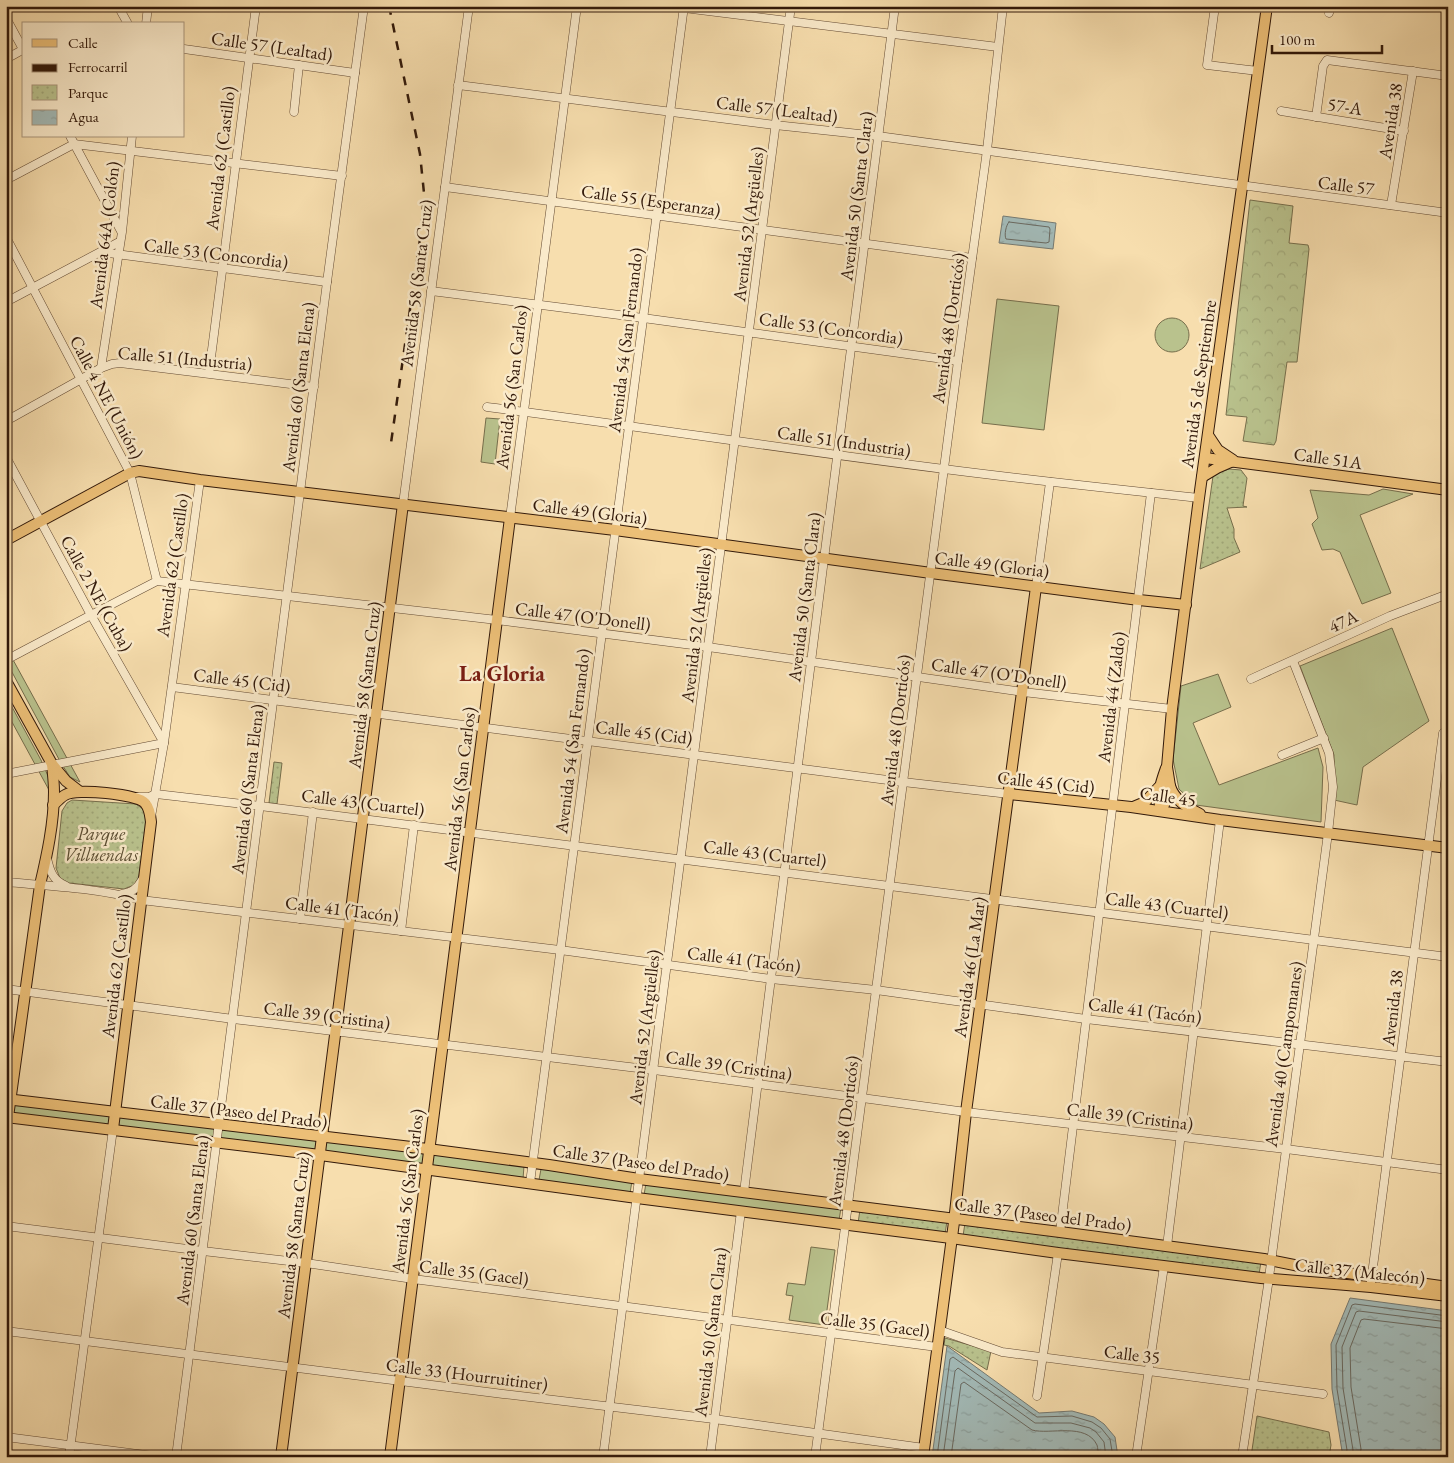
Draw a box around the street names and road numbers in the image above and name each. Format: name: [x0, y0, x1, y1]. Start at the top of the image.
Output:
street label: Calle 57 (Lealtad): [210, 26, 334, 66]
street label: Avenida 38: [1372, 81, 1407, 162]
street label: Avenida 62 (Castillo): [200, 85, 240, 232]
street label: Calle 57 (Lealtad): [715, 90, 839, 128]
street label: 57-A: [1326, 92, 1364, 120]
street label: Avenida 50 (Santa Clara): [834, 110, 878, 283]
street label: Avenida 52 (Argüelles): [727, 145, 769, 304]
street label: Avenida 64A (Colón): [83, 160, 124, 311]
street label: Calle 57: [1317, 170, 1376, 200]
street label: Calle 55 (Esperanza): [580, 179, 722, 221]
street label: Avenida 58 (Santa Cruz): [394, 198, 438, 369]
street label: Calle 53 (Concordia): [143, 233, 289, 273]
street label: Avenida 54 (San Fernando): [602, 246, 648, 435]
street label: Avenida 48 (Dorticós): [926, 251, 970, 406]
street label: Avenida 5 de Septiembre: [1175, 298, 1221, 471]
street label: Avenida 60 (Santa Elena): [276, 301, 320, 474]
street label: Avenida 56 (San Carlos): [489, 304, 532, 471]
street label: Calle 53 (Concordia): [757, 307, 905, 349]
street label: Calle 4 NE (Unión): [65, 331, 149, 463]
street label: Calle 51 (Industria): [117, 341, 253, 375]
street label: Calle 51 (Industria): [776, 420, 912, 462]
street label: Calle 51A: [1292, 442, 1364, 474]
street label: Avenida 62 (Castillo): [150, 492, 193, 639]
street label: Calle 49 (Gloria): [531, 493, 649, 529]
street label: Avenida 50 (Santa Clara): [782, 511, 826, 684]
street label: Calle 2 NE (Cuba): [56, 531, 138, 655]
street label: Avenida 52 (Argüelles): [675, 546, 717, 705]
street label: Calle 49 (Gloria): [933, 546, 1051, 582]
street label: Calle 47 (O'Donell): [514, 596, 652, 636]
street label: Avenida 58 (Santa Cruz): [342, 600, 386, 771]
street label: 47A: [1325, 604, 1362, 638]
street label: Avenida 44 (Zaldo): [1091, 630, 1130, 765]
street label: Avenida 54 (San Fernando): [549, 647, 595, 836]
street label: Calle 47 (O'Donell): [930, 652, 1068, 694]
street label: Avenida 48 (Dorticós): [874, 653, 916, 808]
street label: Calle 45 (Cid): [192, 663, 292, 697]
street label: Avenida 60 (Santa Elena): [225, 703, 269, 876]
street label: Avenida 56 (San Carlos): [437, 706, 480, 873]
street label: Calle 45 (Cid): [594, 715, 694, 749]
street label: Calle 45 (Cid): [996, 765, 1096, 799]
street label: Calle 45: [1138, 781, 1198, 811]
street label: Calle 43 (Cuartel): [300, 783, 426, 821]
street label: Calle 43 (Cuartel): [702, 834, 828, 872]
street label: Calle 43 (Cuartel): [1104, 886, 1230, 924]
street label: Calle 41 (Tacón): [284, 891, 400, 927]
street label: Avenida 62 (Castillo): [96, 893, 136, 1040]
street label: Avenida 46 (La Mar): [948, 895, 990, 1040]
street label: Calle 41 (Tacón): [686, 941, 802, 977]
street label: Avenida 52 (Argüelles): [623, 948, 665, 1107]
street label: Avenida 40 (Campomanes): [1258, 960, 1307, 1149]
street label: Avenida 38: [1376, 969, 1408, 1048]
street label: Calle 41 (Tacón): [1087, 992, 1203, 1028]
street label: Calle 39 (Cristina): [262, 996, 392, 1034]
street label: Calle 39 (Cristina): [664, 1045, 794, 1085]
street label: Avenida 48 (Dorticós): [822, 1054, 864, 1209]
street label: Calle 37 (Paseo del Prado): [149, 1089, 329, 1133]
street label: Calle 39 (Cristina): [1065, 1097, 1195, 1135]
street label: Avenida 56 (San Carlos): [385, 1108, 428, 1275]
street label: Avenida 60 (Santa Elena): [170, 1134, 214, 1307]
street label: Calle 37 (Paseo del Prado): [551, 1138, 731, 1186]
street label: Avenida 58 (Santa Cruz): [271, 1150, 315, 1321]
street label: Calle 37 (Paseo del Prado): [953, 1192, 1133, 1236]
street label: Avenida 50 (Santa Clara): [688, 1246, 732, 1419]
street label: Calle 37 (Malecón): [1294, 1253, 1426, 1289]
street label: Calle 35 (Gacel): [418, 1254, 530, 1290]
street label: Calle 35 (Gacel): [819, 1306, 931, 1342]
street label: Calle 35: [1103, 1339, 1161, 1369]
street label: Calle 33 (Hourruitiner): [385, 1353, 549, 1395]

